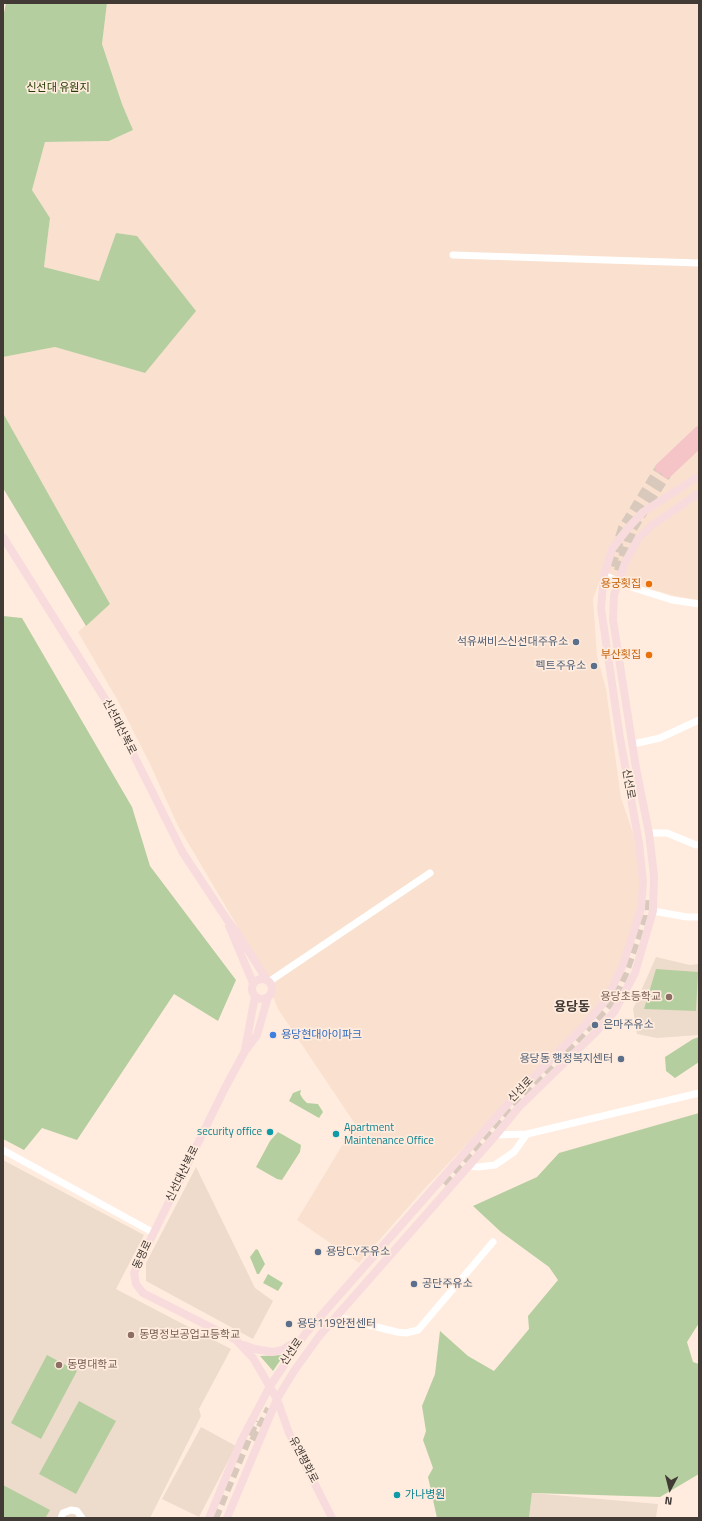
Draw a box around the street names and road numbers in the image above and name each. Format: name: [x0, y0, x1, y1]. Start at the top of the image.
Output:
street label: 신선대산복로: [99, 697, 139, 757]
street label: 신선로: [619, 768, 637, 800]
street label: 신선로: [506, 1074, 536, 1106]
street label: 신선대산복로: [164, 1144, 202, 1204]
street label: 동명로: [131, 1238, 155, 1272]
street label: 신선로: [278, 1336, 306, 1368]
street label: 유엔평화로: [286, 1434, 320, 1486]

